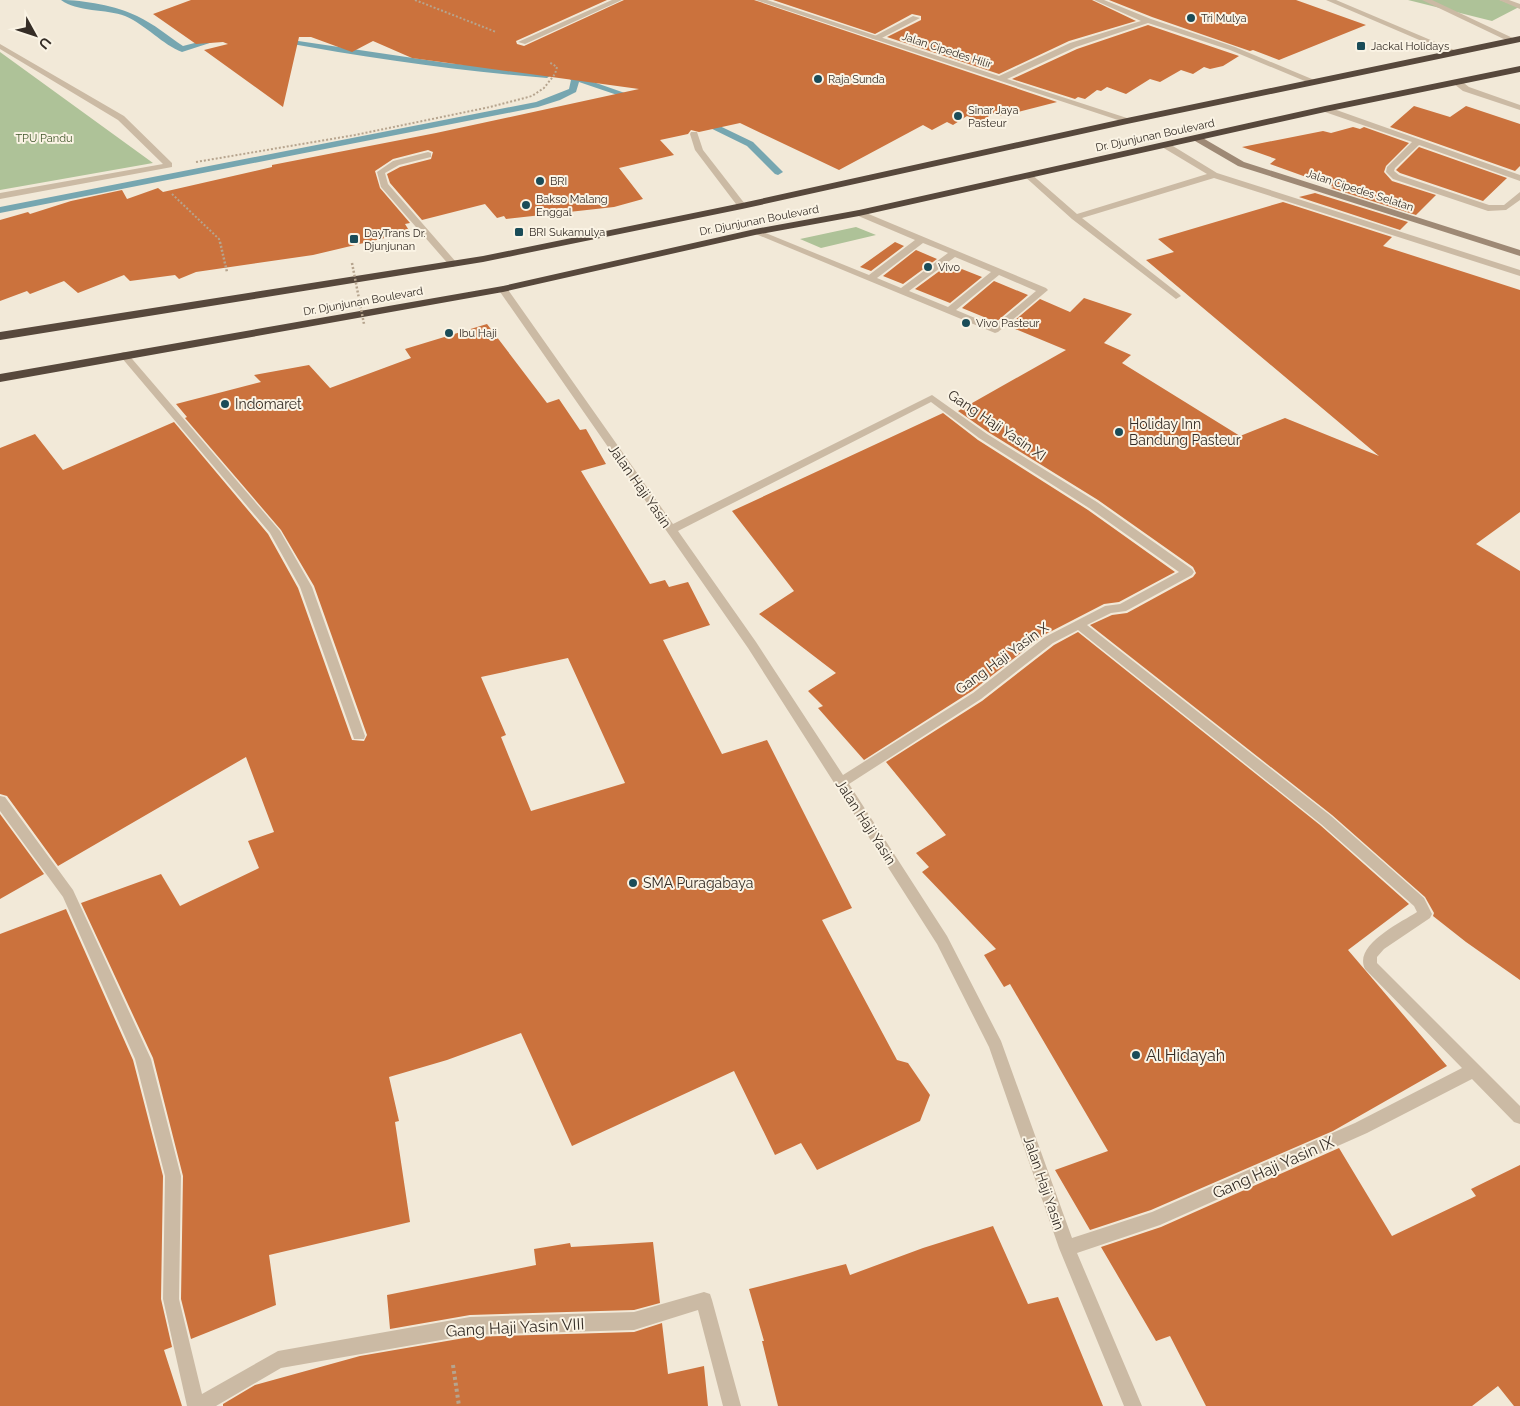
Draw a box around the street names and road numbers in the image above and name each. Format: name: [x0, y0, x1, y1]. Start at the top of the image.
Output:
street label: Jalan Cipedes Hilir: [900, 30, 994, 71]
street label: Dr. Djunjunan Boulevard: [1094, 116, 1216, 154]
street label: Jalan Cipedes Selatan: [1304, 167, 1415, 214]
street label: Dr. Djunjunan Boulevard: [698, 202, 820, 238]
street label: Dr. Djunjunan Boulevard: [302, 285, 424, 318]
street label: Gang Haji Yasin XI: [945, 386, 1049, 464]
street label: Jalan Haji Yasin: [605, 441, 675, 531]
street label: Gang Haji Yasin X: [952, 619, 1052, 697]
street label: Jalan Haji Yasin: [833, 777, 899, 867]
street label: Gang Haji Yasin IX: [1210, 1132, 1338, 1203]
street label: Jalan Haji Yasin: [1020, 1134, 1068, 1232]
street label: Gang Haji Yasin VIII: [445, 1314, 585, 1341]

